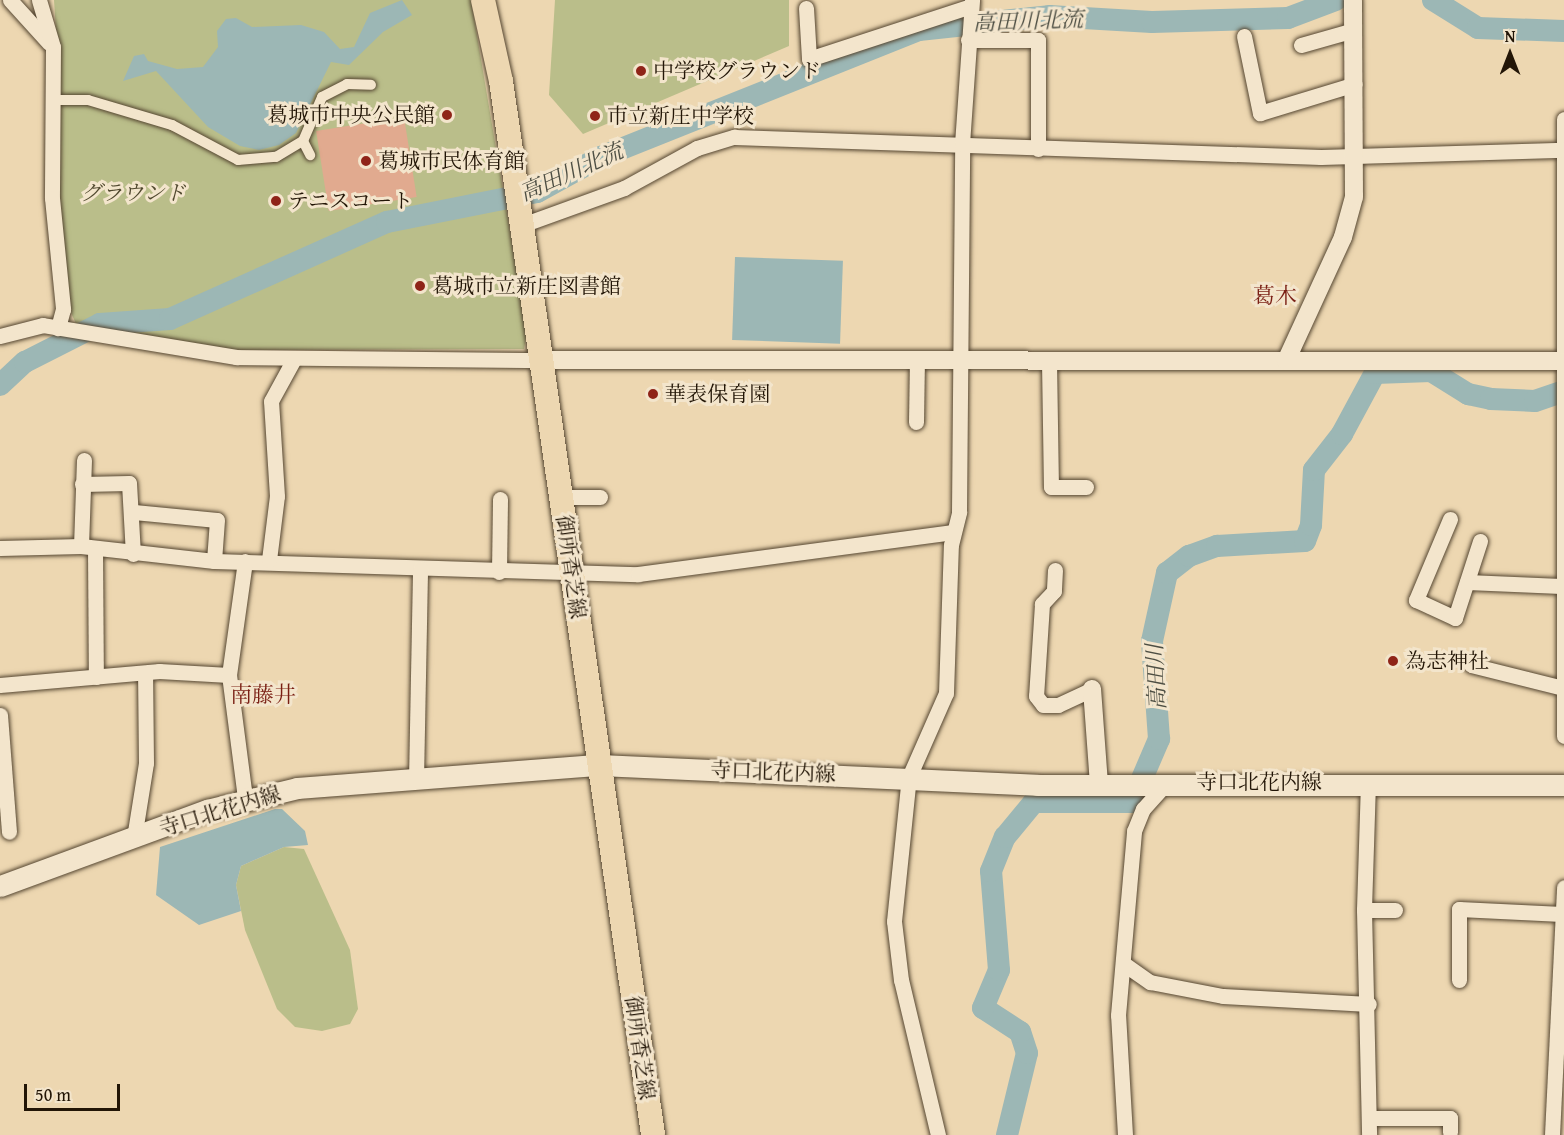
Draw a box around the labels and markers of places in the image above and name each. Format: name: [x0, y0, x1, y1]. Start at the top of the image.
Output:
place label: 中学校グラウンド: [653, 58, 821, 84]
marker: 中学校グラウンド: [634, 64, 648, 78]
place label: 葛城市中央公民館: [267, 102, 435, 128]
place label: 市立新庄中学校: [607, 103, 754, 129]
marker: 葛城市中央公民館: [440, 108, 454, 122]
marker: 市立新庄中学校: [588, 109, 602, 123]
place label: 葛城市民体育館: [378, 148, 525, 174]
marker: 葛城市民体育館: [359, 154, 373, 168]
place label: テニスコート: [288, 188, 414, 214]
marker: テニスコート: [269, 194, 283, 208]
place label: 葛城市立新庄図書館: [432, 273, 621, 299]
marker: 葛城市立新庄図書館: [413, 279, 427, 293]
place label: 華表保育園: [665, 381, 770, 407]
marker: 華表保育園: [646, 387, 660, 401]
place label: 為志神社: [1405, 648, 1489, 674]
marker: 為志神社: [1386, 654, 1400, 668]

